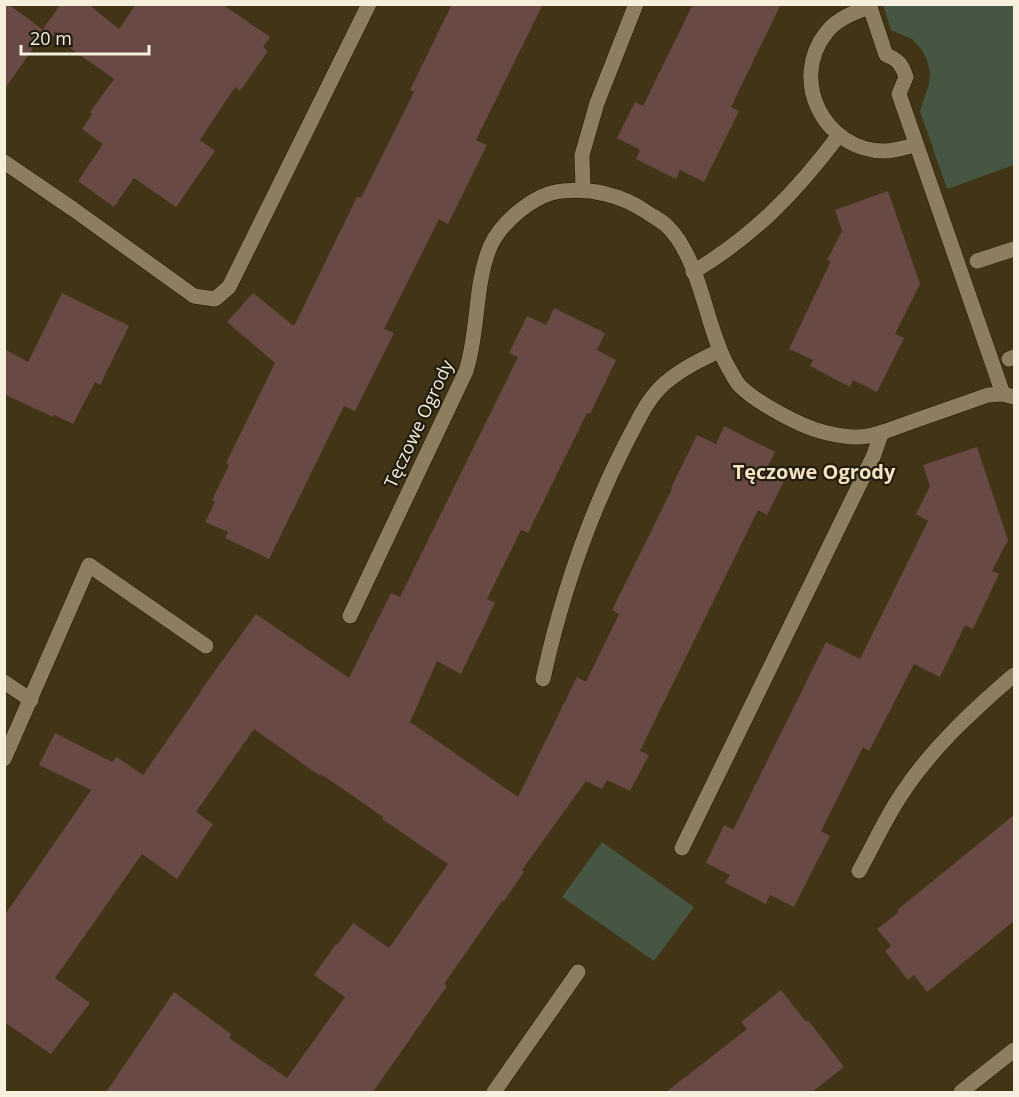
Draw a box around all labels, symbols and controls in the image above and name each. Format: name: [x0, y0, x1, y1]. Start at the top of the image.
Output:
scale bar: [21, 18, 148, 56]
text: 20 m: [30, 26, 72, 50]
street label: Tęczowe Ogrody: [378, 355, 459, 491]
district label: Tęczowe Ogrody: [733, 458, 896, 485]

